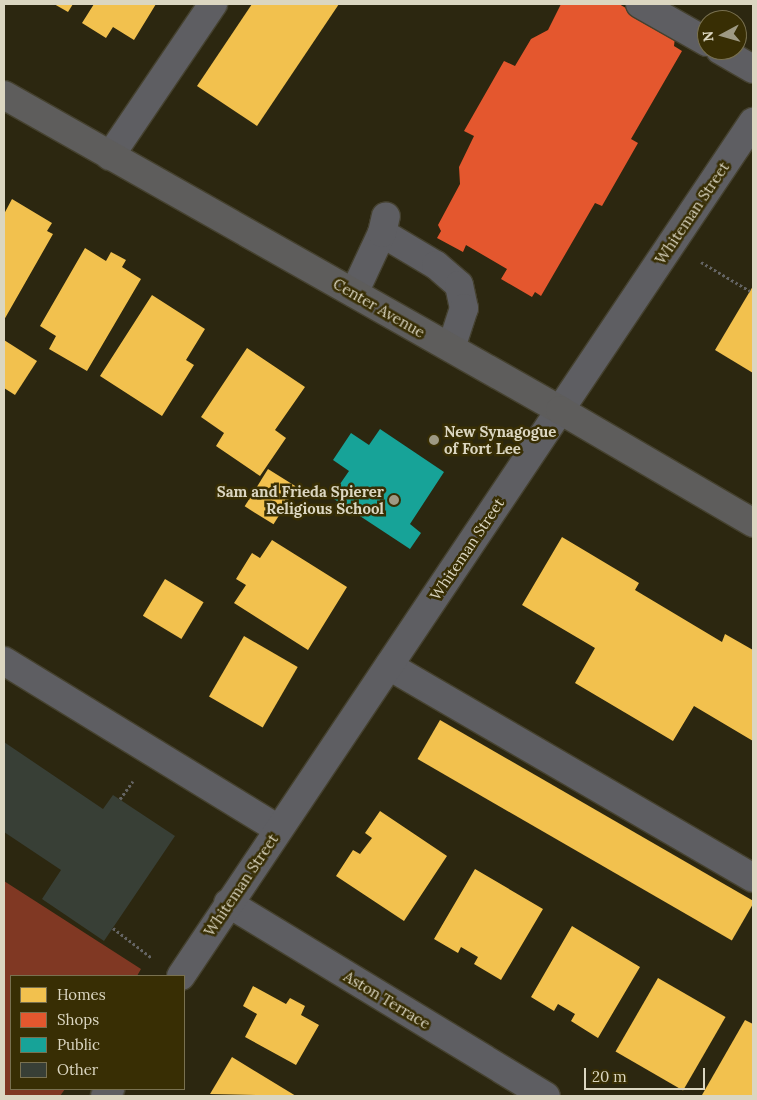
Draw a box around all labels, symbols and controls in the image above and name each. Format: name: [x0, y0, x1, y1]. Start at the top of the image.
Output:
north arrow: [697, 10, 747, 60]
text: N: [699, 30, 718, 43]
street label: Whiteman Street: [651, 158, 733, 268]
street label: Center Avenue: [330, 274, 428, 342]
place label: New Synagogue of Fort Lee: [444, 422, 556, 457]
marker: New Synagogue of Fort Lee: [428, 434, 440, 446]
place label: Sam and Frieda Spierer Religious School: [217, 482, 384, 517]
marker: Sam and Frieda Spierer Religious School: [388, 494, 400, 506]
street label: Whiteman Street: [426, 494, 508, 604]
street label: Whiteman Street: [200, 830, 282, 940]
street label: Aston Terrace: [341, 967, 433, 1033]
legend: [10, 975, 185, 1090]
text: Homes: [57, 985, 106, 1004]
text: Shops: [57, 1010, 99, 1029]
text: Public: [57, 1035, 100, 1054]
scale bar: [587, 1058, 708, 1090]
text: Other: [57, 1060, 98, 1079]
text: 20 m: [592, 1067, 627, 1086]

